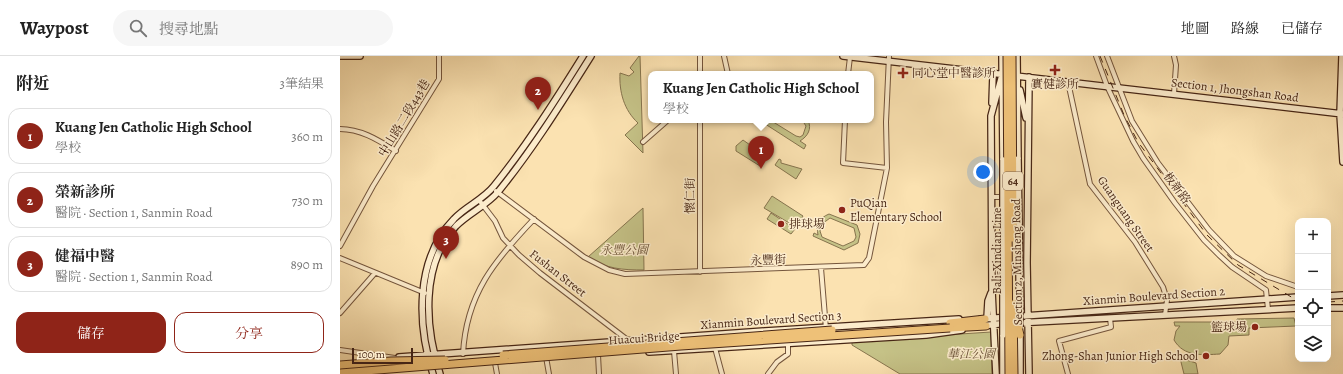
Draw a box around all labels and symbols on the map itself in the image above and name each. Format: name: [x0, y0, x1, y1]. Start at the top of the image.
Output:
marker: 實健診所: [1049, 64, 1061, 76]
place label: 同心堂中醫診所: [912, 65, 996, 81]
marker: 同心堂中醫診所: [897, 67, 909, 79]
street label: Section 1, Jhongshan Road: [1170, 74, 1300, 106]
street label: 中山路二段443巷: [375, 76, 433, 160]
place label: 實健診所: [1031, 76, 1079, 92]
pin: 2: [525, 77, 551, 110]
pin: 1: [748, 136, 774, 169]
your location: [973, 162, 993, 182]
street label: 板新路: [1160, 169, 1194, 207]
road number: 64: [1003, 172, 1023, 190]
street label: Guanguang Street: [1094, 173, 1158, 255]
street label: 懷仁街: [682, 177, 698, 214]
place label: PuQian Elementary School: [850, 195, 942, 225]
street label: Section 2, Minsheng Road: [1008, 198, 1026, 326]
marker: PuQian Elementary School: [837, 205, 847, 215]
street label: Bali-Xindian Line: [989, 208, 1005, 294]
place label: 排球場: [789, 216, 825, 232]
marker: 排球場: [776, 219, 786, 229]
pin: 3: [433, 226, 459, 259]
park label: 永豐公園: [600, 242, 650, 258]
street label: Fushan Street: [526, 246, 590, 300]
street label: 永豐街: [750, 251, 787, 269]
street label: Xianmin Boulevard Section 2: [1083, 283, 1226, 309]
street label: Xianmin Boulevard Section 3: [700, 307, 842, 333]
place label: 籃球場: [1211, 319, 1247, 335]
marker: 籃球場: [1250, 322, 1260, 332]
street label: Huacui Bridge: [608, 328, 680, 348]
scale bar: [352, 346, 413, 365]
park label: 華江公園: [947, 346, 997, 362]
place label: Zhong-Shan Junior High School: [1042, 348, 1198, 364]
marker: Zhong-Shan Junior High School: [1201, 351, 1211, 361]

